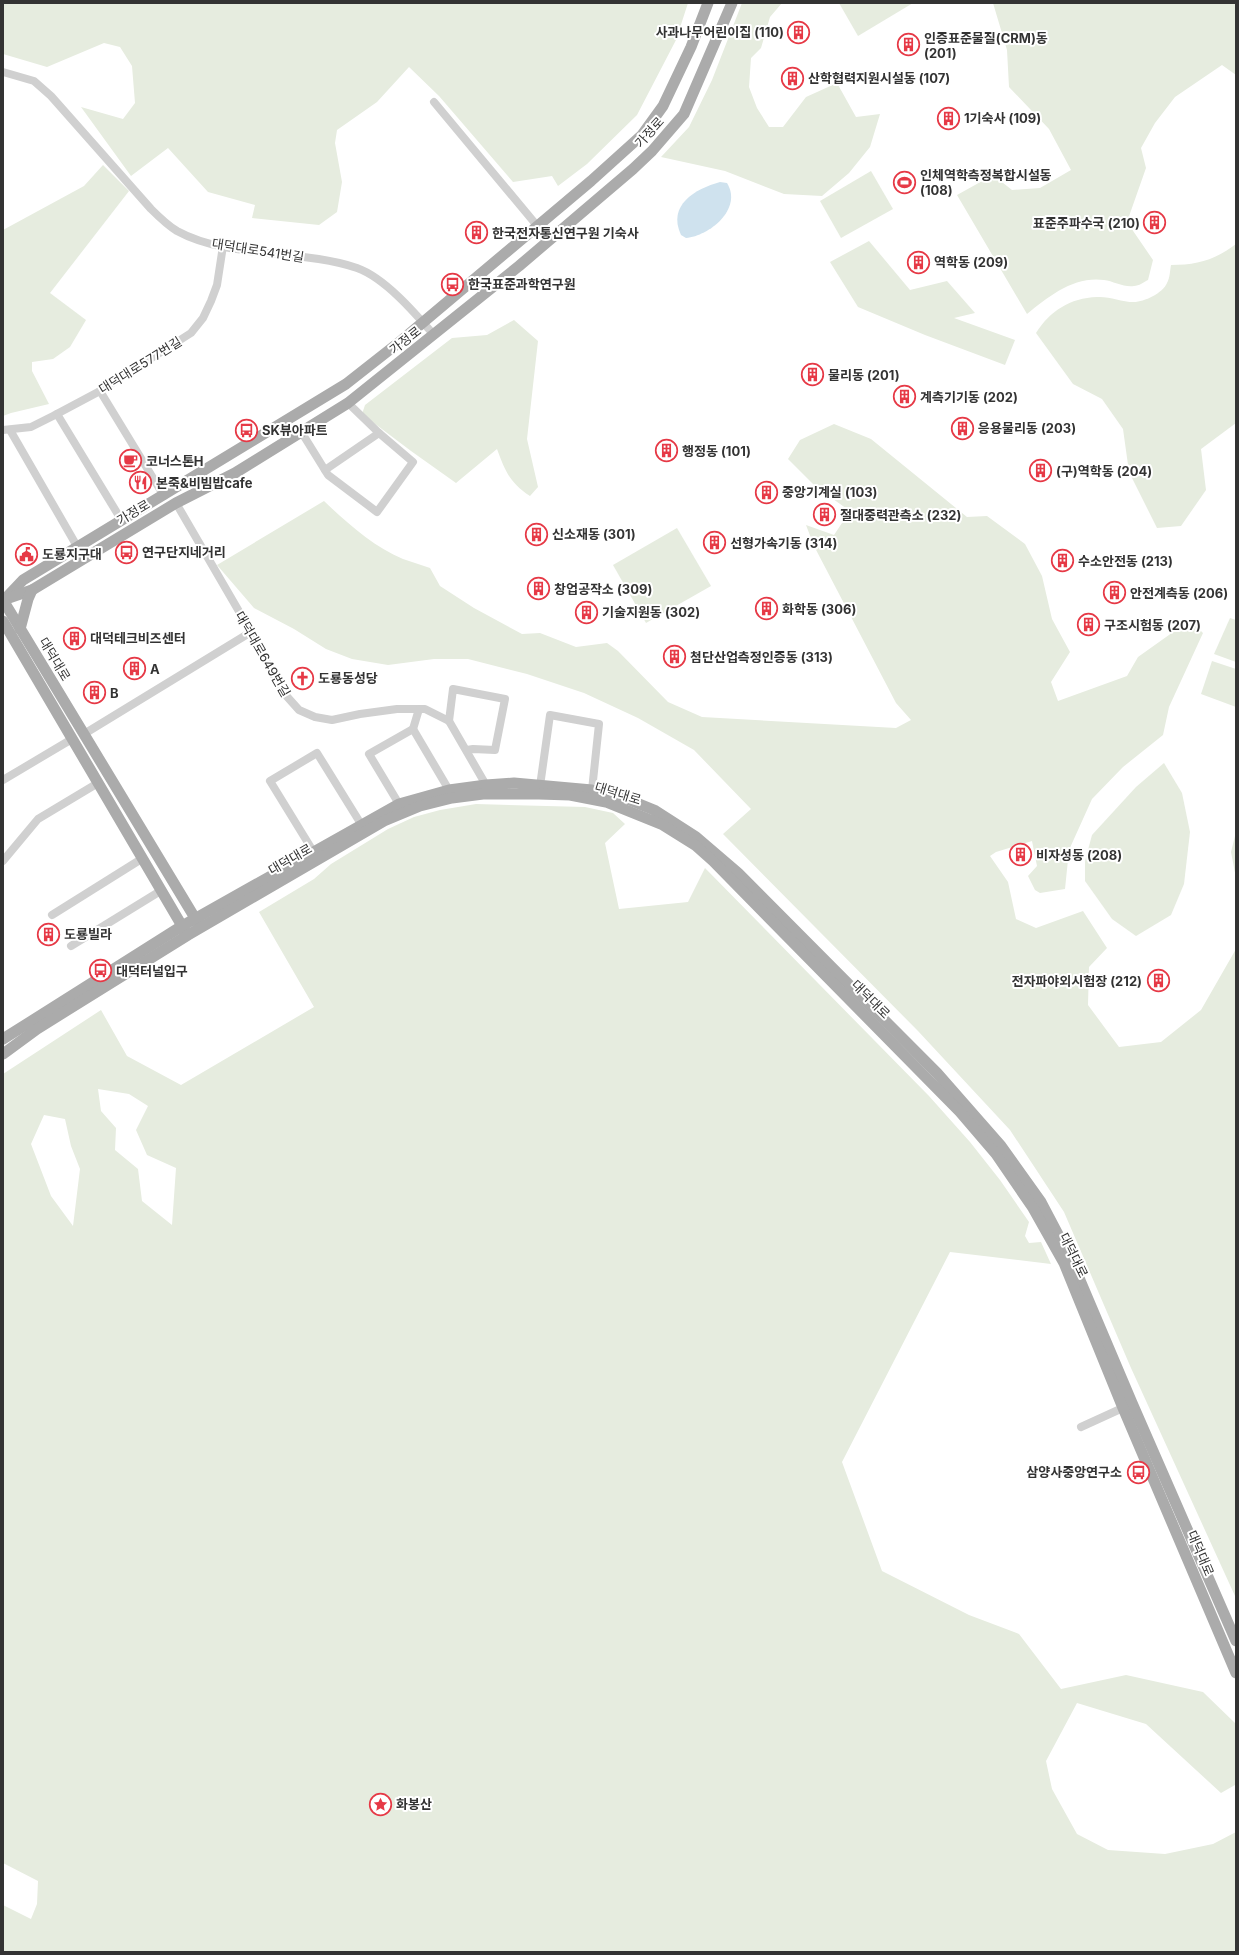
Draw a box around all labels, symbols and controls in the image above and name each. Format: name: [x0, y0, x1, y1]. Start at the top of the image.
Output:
building icon: 사과나무어린이집 (110): [786, 19, 812, 45]
place label: 사과나무어린이집 (110): [655, 24, 784, 40]
place label: 인증표준물질(CRM)동 (201): [924, 30, 1048, 61]
building icon: 인증표준물질(CRM)동 (201): [896, 32, 922, 58]
building icon: 산학협력지원시설동 (107): [779, 65, 805, 91]
place label: 산학협력지원시설동 (107): [808, 70, 950, 86]
building icon: 1기숙사 (109): [936, 105, 962, 131]
place label: 1기숙사 (109): [964, 110, 1041, 126]
street label: 가정로: [631, 113, 667, 151]
place label: 인체역학측정복합시설동 (108): [920, 167, 1052, 198]
sports icon: 인체역학측정복합시설동 (108): [891, 169, 917, 195]
building icon: 표준주파수국 (210): [1142, 210, 1168, 236]
place label: 표준주파수국 (210): [1033, 215, 1140, 231]
building icon: 한국전자통신연구원 기숙사: [464, 220, 490, 246]
place label: 한국전자통신연구원 기숙사: [492, 225, 639, 241]
street label: 대덕대로541번길: [211, 235, 305, 265]
building icon: 역학동 (209): [906, 249, 932, 275]
place label: 역학동 (209): [934, 254, 1008, 270]
bus stop icon: 한국표준과학연구원: [439, 271, 465, 297]
place label: 한국표준과학연구원: [468, 276, 576, 292]
street label: 가정로: [386, 323, 424, 357]
street label: 대덕대로577번길: [96, 333, 184, 397]
building icon: 물리동 (201): [799, 362, 825, 388]
place label: 물리동 (201): [828, 367, 900, 383]
building icon: 계측기기동 (202): [891, 384, 917, 410]
place label: 계측기기동 (202): [920, 389, 1018, 405]
building icon: 응용물리동 (203): [949, 415, 975, 441]
bus stop icon: SK뷰아파트: [233, 417, 259, 443]
place label: 응용물리동 (203): [978, 420, 1076, 436]
place label: SK뷰아파트: [262, 422, 328, 438]
building icon: 행정동 (101): [653, 438, 679, 464]
place label: 행정동 (101): [682, 443, 751, 459]
cafe icon: 코너스톤H: [118, 448, 144, 474]
place label: 코너스톤H: [146, 453, 204, 469]
building icon: (구)역학동 (204): [1027, 458, 1053, 484]
place label: (구)역학동 (204): [1056, 463, 1152, 479]
restaurant icon: 본죽&비빔밥cafe: [127, 470, 153, 496]
place label: 본죽&비빔밥cafe: [156, 475, 253, 491]
building icon: 중앙기계실 (103): [753, 479, 779, 505]
place label: 중앙기계실 (103): [782, 484, 877, 500]
street label: 가정로: [113, 496, 153, 528]
building icon: 절대중력관측소 (232): [812, 502, 838, 528]
place label: 절대중력관측소 (232): [840, 507, 961, 523]
building icon: 신소재동 (301): [523, 521, 549, 547]
place label: 신소재동 (301): [552, 526, 636, 542]
building icon: 선형가속기동 (314): [701, 530, 727, 556]
place label: 선형가속기동 (314): [730, 535, 837, 551]
bus stop icon: 연구단지네거리: [113, 539, 139, 565]
public building icon: 도룡지구대: [14, 541, 40, 567]
place label: 연구단지네거리: [142, 544, 226, 560]
place label: 도룡지구대: [42, 546, 102, 562]
building icon: 수소안전동 (213): [1049, 548, 1075, 574]
place label: 수소안전동 (213): [1078, 553, 1173, 569]
building icon: 창업공작소 (309): [525, 576, 551, 602]
building icon: 안전계측동 (206): [1101, 580, 1127, 606]
place label: 창업공작소 (309): [554, 581, 652, 597]
place label: 안전계측동 (206): [1130, 585, 1228, 601]
building icon: 화학동 (306): [753, 596, 779, 622]
building icon: 기술지원동 (302): [574, 599, 600, 625]
place label: 화학동 (306): [782, 601, 856, 617]
place label: 기술지원동 (302): [602, 604, 700, 620]
street label: 대덕대로649번길: [232, 608, 294, 700]
building icon: 구조시험동 (207): [1075, 612, 1101, 638]
place label: 구조시험동 (207): [1104, 617, 1201, 633]
building icon: 대덕테크비즈센터: [61, 625, 87, 651]
place label: 대덕테크비즈센터: [90, 630, 186, 646]
street label: 대덕대로: [36, 634, 74, 684]
building icon: 첨단산업측정인증동 (313): [662, 644, 688, 670]
place label: 첨단산업측정인증동 (313): [690, 649, 833, 665]
building icon: A: [121, 656, 147, 682]
place label: A: [150, 661, 160, 677]
church icon: 도룡동성당: [289, 665, 315, 691]
place label: 도룡동성당: [318, 670, 378, 686]
building icon: B: [81, 680, 107, 706]
place label: B: [110, 685, 119, 701]
street label: 대덕대로: [593, 778, 643, 808]
street label: 대덕대로: [265, 840, 315, 878]
building icon: 비자성동 (208): [1007, 842, 1033, 868]
place label: 비자성동 (208): [1036, 847, 1122, 863]
building icon: 도룡빌라: [36, 921, 62, 947]
place label: 도룡빌라: [64, 926, 112, 942]
bus stop icon: 대덕터널입구: [87, 958, 113, 984]
place label: 대덕터널입구: [116, 963, 188, 979]
building icon: 전자파야외시험장 (212): [1145, 968, 1171, 994]
place label: 전자파야외시험장 (212): [1011, 973, 1142, 989]
street label: 대덕대로: [848, 976, 894, 1022]
street label: 대덕대로: [1056, 1230, 1092, 1280]
bus stop icon: 삼양사중앙연구소: [1125, 1459, 1151, 1485]
place label: 삼양사중앙연구소: [1026, 1464, 1122, 1480]
street label: 대덕대로: [1184, 1528, 1218, 1578]
place icon: 화봉산: [368, 1791, 394, 1817]
place label: 화봉산: [396, 1796, 432, 1812]

